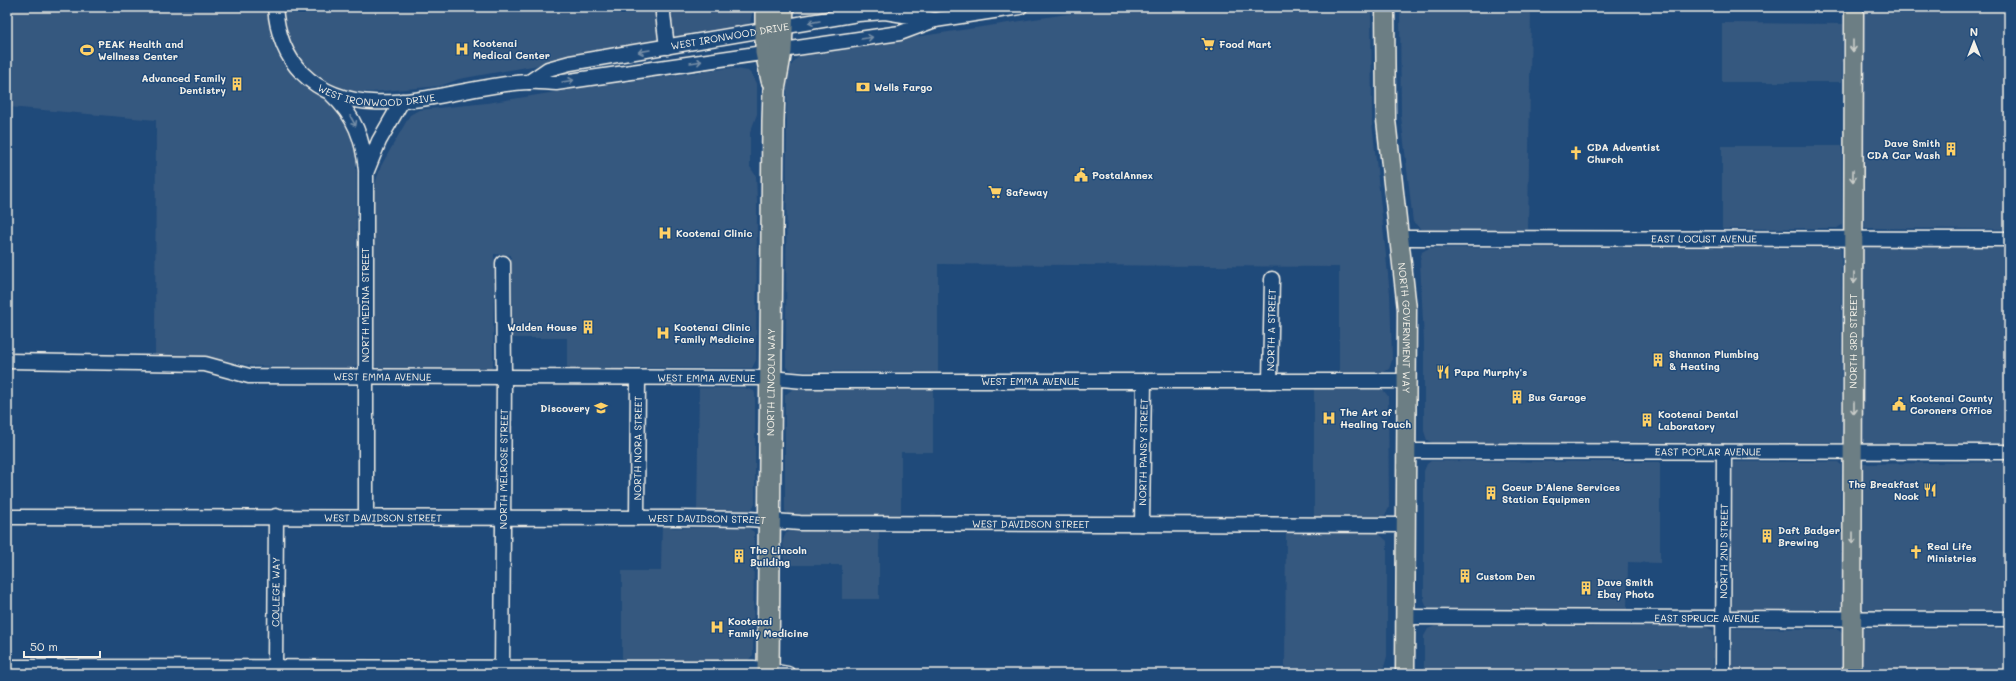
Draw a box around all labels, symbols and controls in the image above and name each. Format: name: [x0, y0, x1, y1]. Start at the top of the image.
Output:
one-way arrow: [808, 18, 821, 26]
street label: WEST IRONWOOD DRIVE: [670, 19, 790, 53]
north arrow: [1954, 22, 1994, 62]
text: N: [1970, 24, 1978, 39]
one-way arrow: [860, 34, 873, 42]
place label: Kootenai Medical Center: [473, 36, 550, 62]
supermarket icon: Food Mart: [1200, 36, 1216, 52]
place label: PEAK Health and Wellness Center: [98, 37, 184, 63]
place label: Food Mart: [1219, 37, 1272, 51]
one-way arrow: [1849, 39, 1857, 52]
hospital icon: Kootenai Medical Center: [454, 41, 470, 57]
sports icon: PEAK Health and Wellness Center: [79, 42, 95, 58]
one-way arrow: [638, 47, 651, 55]
one-way arrow: [689, 58, 702, 66]
place label: Advanced Family Dentistry: [142, 71, 227, 97]
building icon: Advanced Family Dentistry: [229, 76, 245, 92]
one-way arrow: [561, 77, 574, 85]
bank icon: Wells Fargo: [855, 79, 871, 95]
street label: WEST IRONWOOD DRIVE: [315, 80, 436, 109]
place label: Wells Fargo: [874, 80, 932, 94]
one-way arrow: [350, 114, 357, 126]
place label: Dave Smith CDA Car Wash: [1867, 136, 1940, 162]
place label: CDA Adventist Church: [1587, 140, 1660, 166]
building icon: Dave Smith CDA Car Wash: [1943, 141, 1959, 157]
church icon: CDA Adventist Church: [1568, 145, 1584, 161]
public building icon: PostalAnnex: [1073, 167, 1089, 183]
place label: PostalAnnex: [1092, 168, 1153, 182]
one-way arrow: [1849, 169, 1857, 182]
supermarket icon: Safeway: [987, 184, 1003, 200]
place label: Safeway: [1006, 185, 1048, 199]
hospital icon: Kootenai Clinic: [657, 225, 673, 241]
place label: Kootenai Clinic: [676, 226, 753, 240]
street label: EAST LOCUST AVENUE: [1651, 231, 1757, 246]
street label: NORTH MEDINA STREET: [358, 247, 372, 362]
street label: NORTH GOVERNMENT WAY: [1395, 262, 1414, 393]
one-way arrow: [1850, 271, 1858, 284]
street label: NORTH A STREET: [1263, 288, 1279, 371]
street label: NORTH 3RD STREET: [1846, 293, 1860, 388]
building icon: Walden House: [580, 319, 596, 335]
place label: Walden House: [507, 320, 577, 334]
place label: Kootenai Clinic Family Medicine: [674, 320, 754, 346]
hospital icon: Kootenai Clinic Family Medicine: [655, 325, 671, 341]
street label: NORTH LINCOLN WAY: [763, 328, 778, 436]
place label: Shannon Plumbing & Heating: [1669, 347, 1759, 373]
building icon: Shannon Plumbing & Heating: [1650, 352, 1666, 368]
restaurant icon: Papa Murphy's: [1435, 364, 1451, 380]
place label: Papa Murphy's: [1454, 365, 1527, 379]
street label: WEST EMMA AVENUE: [333, 369, 432, 384]
street label: WEST EMMA AVENUE: [657, 371, 756, 385]
street label: WEST EMMA AVENUE: [981, 374, 1080, 388]
building icon: Bus Garage: [1509, 389, 1525, 405]
place label: Bus Garage: [1528, 390, 1586, 404]
place label: Kootenai County Coroners Office: [1910, 391, 1993, 417]
street label: NORTH NORA STREET: [630, 395, 645, 500]
public building icon: Kootenai County Coroners Office: [1891, 396, 1907, 412]
street label: NORTH PANSY STREET: [1135, 398, 1151, 506]
school or university icon: Discovery: [593, 400, 609, 416]
place label: Discovery: [540, 401, 591, 415]
one-way arrow: [1850, 401, 1858, 414]
place label: The Art of Healing Touch: [1340, 405, 1411, 431]
place label: Kootenai Dental Laboratory: [1658, 407, 1738, 433]
street label: NORTH MELROSE STREET: [496, 408, 511, 529]
hospital icon: The Art of Healing Touch: [1321, 410, 1337, 426]
building icon: Kootenai Dental Laboratory: [1639, 412, 1655, 428]
street label: EAST POPLAR AVENUE: [1655, 444, 1762, 459]
place label: The Breakfast Nook: [1848, 477, 1920, 503]
place label: Coeur D'Alene Services Station Equipmen: [1502, 480, 1620, 506]
restaurant icon: The Breakfast Nook: [1922, 482, 1938, 498]
building icon: Coeur D'Alene Services Station Equipmen: [1483, 485, 1499, 501]
street label: NORTH 2ND STREET: [1716, 503, 1731, 599]
street label: WEST DAVIDSON STREET: [324, 510, 442, 525]
street label: WEST DAVIDSON STREET: [648, 511, 767, 527]
street label: WEST DAVIDSON STREET: [972, 517, 1090, 531]
place label: Daft Badger Brewing: [1778, 523, 1840, 549]
building icon: Daft Badger Brewing: [1759, 528, 1775, 544]
one-way arrow: [1849, 531, 1857, 544]
place label: Real Life Ministries: [1927, 539, 1977, 565]
place label: The Lincoln Building: [750, 543, 807, 569]
church icon: Real Life Ministries: [1908, 544, 1924, 560]
building icon: The Lincoln Building: [731, 548, 747, 564]
street label: COLLEGE WAY: [268, 557, 283, 627]
building icon: Custom Den: [1457, 568, 1473, 584]
place label: Custom Den: [1476, 569, 1535, 583]
place label: Dave Smith Ebay Photo: [1597, 575, 1654, 601]
building icon: Dave Smith Ebay Photo: [1578, 580, 1594, 596]
street label: EAST SPRUCE AVENUE: [1654, 611, 1760, 625]
place label: Kootenai Family Medicine: [728, 614, 808, 640]
hospital icon: Kootenai Family Medicine: [709, 619, 725, 635]
scale bar: [24, 633, 100, 659]
text: 50 m: [30, 638, 58, 654]

